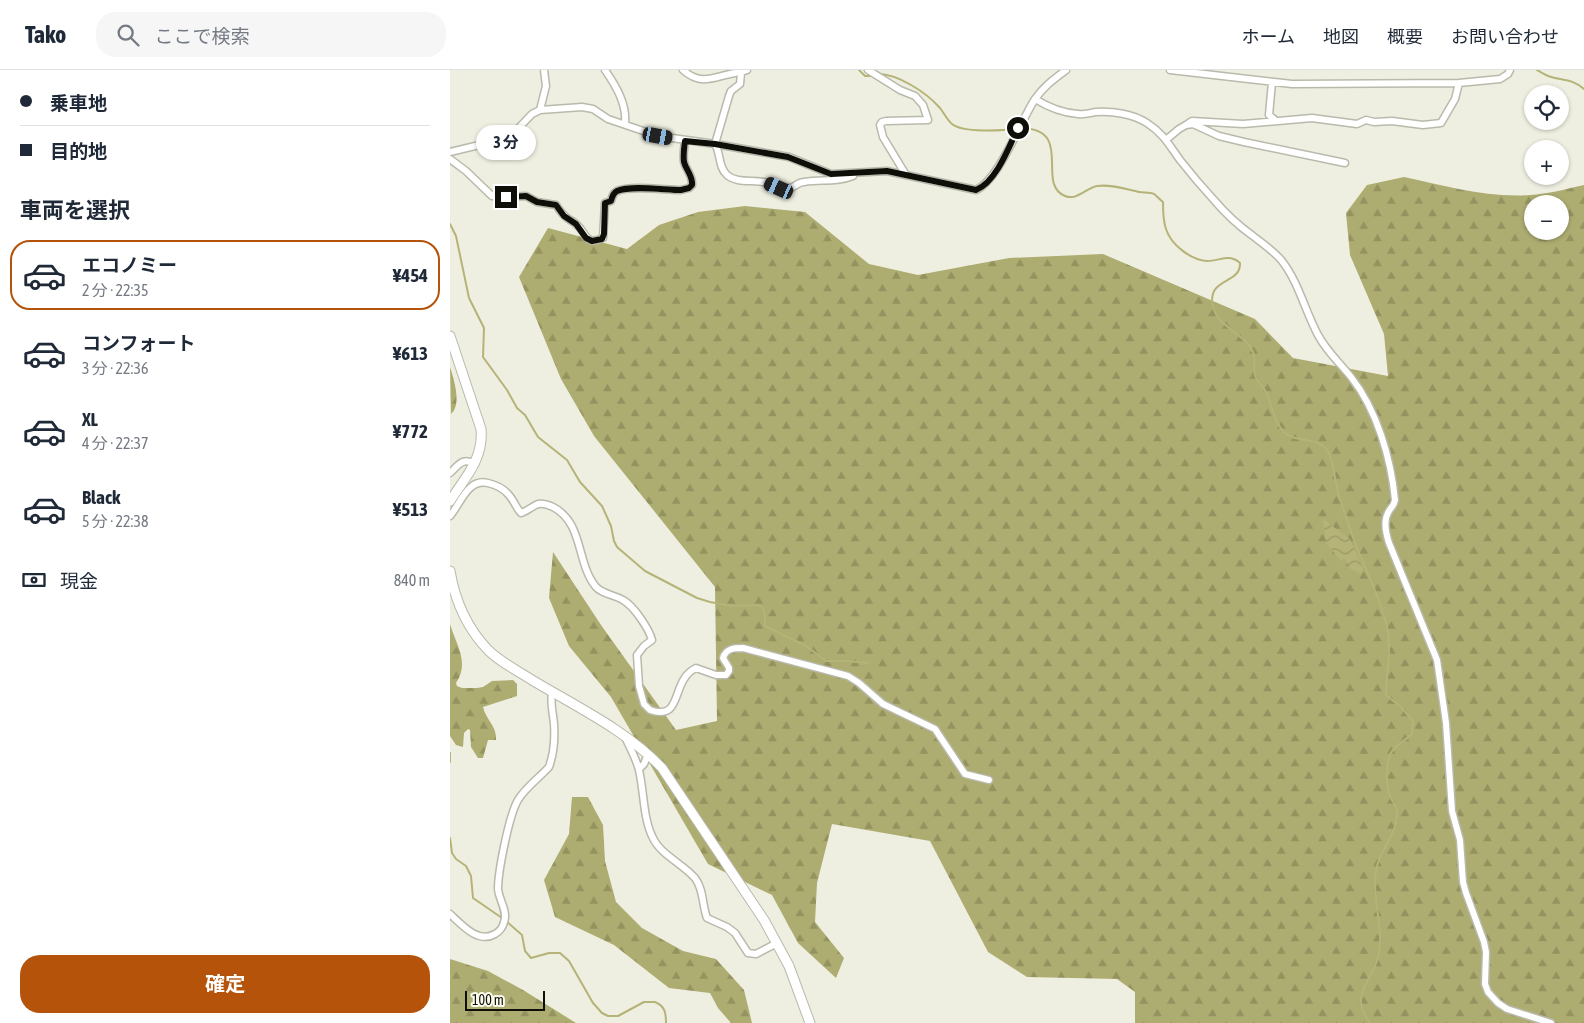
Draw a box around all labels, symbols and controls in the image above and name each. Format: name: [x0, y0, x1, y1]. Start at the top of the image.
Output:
search box: [96, 12, 446, 57]
text: Tako: [25, 21, 66, 48]
icon: search: [114, 21, 142, 49]
text: ここで検索: [154, 25, 249, 47]
text: ホーム: [1242, 26, 1295, 47]
text: 地図: [1323, 26, 1359, 47]
text: 概要: [1387, 26, 1423, 47]
text: お問い合わせ: [1451, 26, 1559, 47]
map controls: [1524, 85, 1569, 240]
button: locate: [1524, 85, 1569, 130]
text: 乗車地: [50, 92, 107, 114]
route start: [1007, 117, 1029, 139]
callout: 3 分: [476, 124, 536, 160]
car: [641, 126, 674, 146]
text: 3 分: [493, 133, 519, 151]
text: 目的地: [50, 140, 107, 162]
button: +: [1524, 140, 1569, 185]
car: [762, 175, 795, 201]
route end: [495, 186, 517, 208]
button: −: [1524, 195, 1569, 240]
text: 車両を選択: [20, 197, 130, 223]
icon: car: [22, 253, 67, 298]
text: エコノミー: [82, 254, 177, 276]
text: ¥454: [393, 264, 428, 286]
text: 2 分 · 22:35: [82, 281, 148, 299]
icon: car: [22, 331, 67, 376]
text: コンフォート: [82, 332, 195, 354]
text: ¥613: [393, 342, 428, 364]
text: 3 分 · 22:36: [82, 359, 148, 377]
text: XL: [82, 408, 98, 430]
icon: car: [22, 409, 67, 454]
text: ¥772: [393, 420, 428, 442]
text: 4 分 · 22:37: [82, 434, 148, 452]
text: Black: [82, 486, 120, 508]
icon: car: [22, 487, 67, 532]
text: ¥513: [393, 498, 428, 520]
text: 5 分 · 22:38: [82, 512, 148, 530]
icon: cash: [20, 566, 48, 594]
text: 現金: [60, 570, 98, 592]
text: 840 m: [394, 571, 430, 589]
button: 確定: [20, 955, 430, 1013]
scale bar: [465, 988, 545, 1011]
text: 100 m: [472, 992, 504, 1008]

